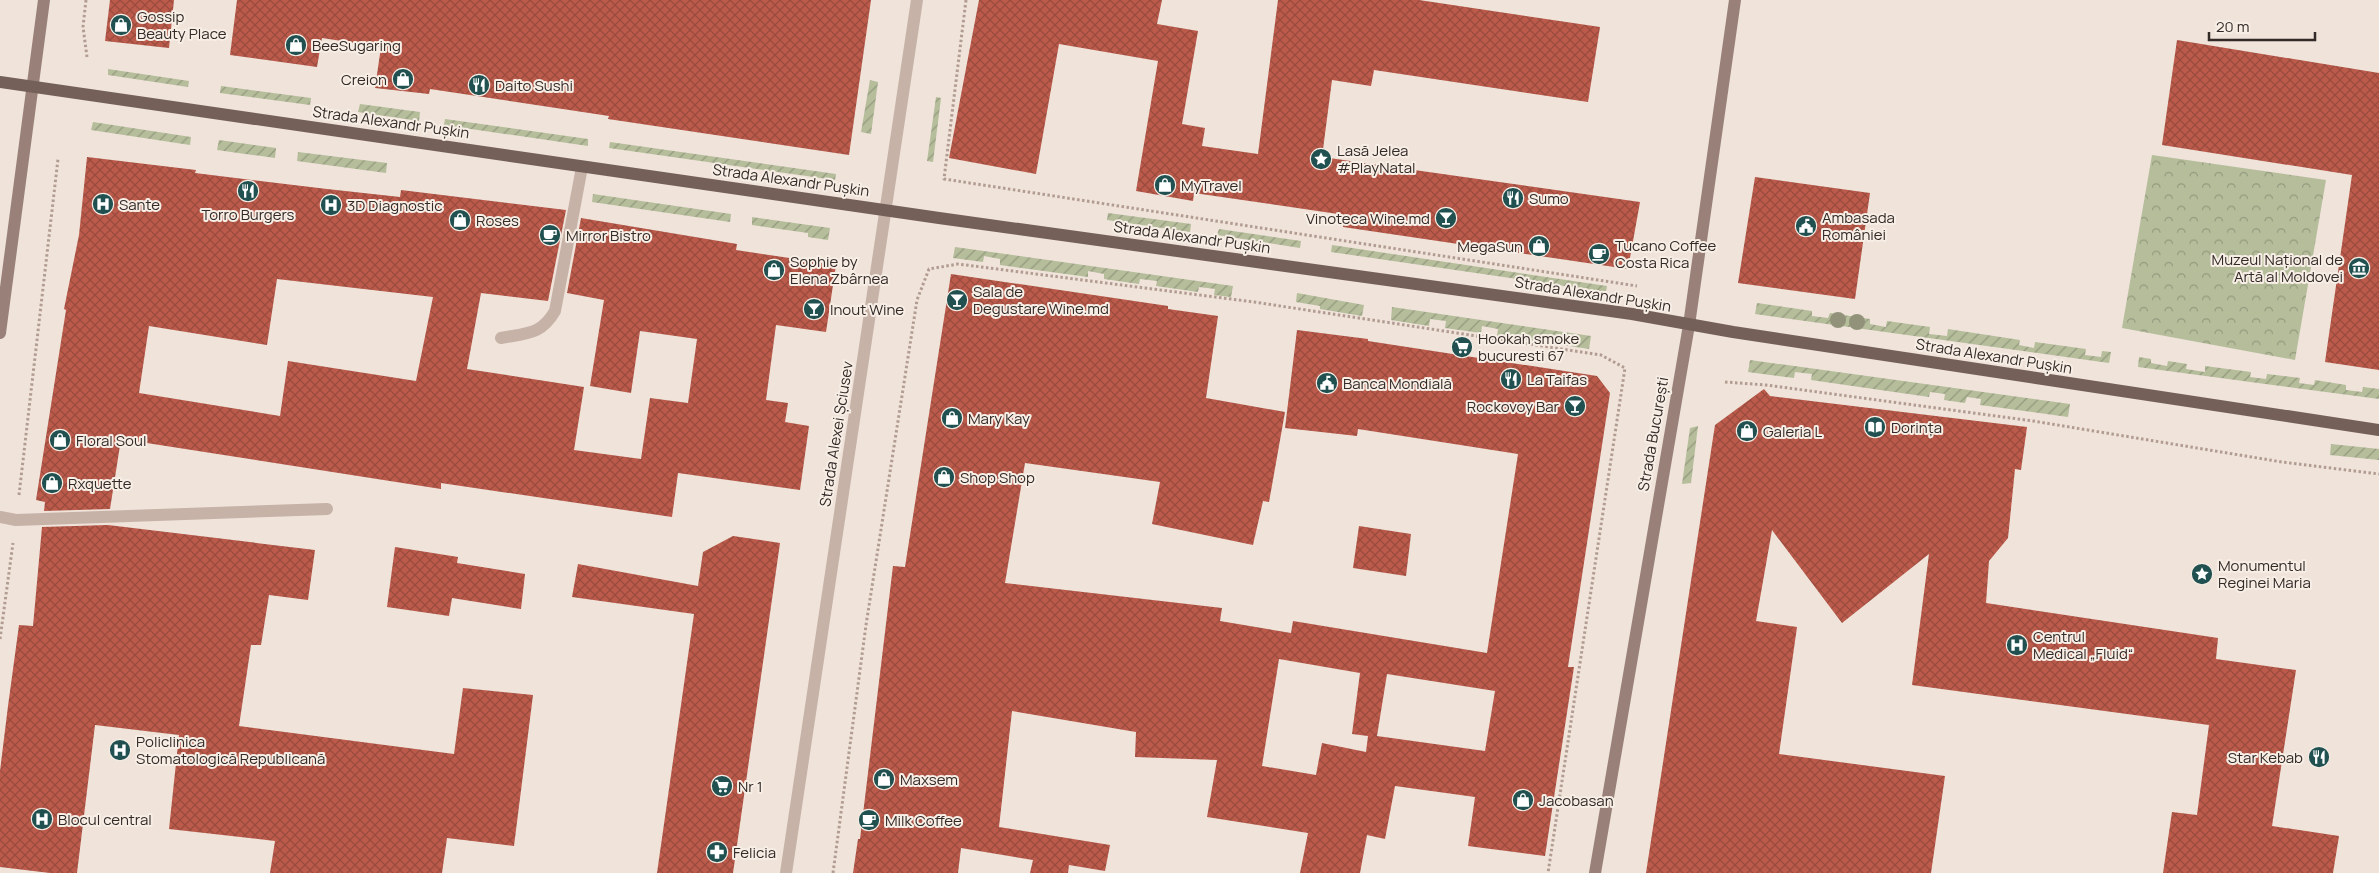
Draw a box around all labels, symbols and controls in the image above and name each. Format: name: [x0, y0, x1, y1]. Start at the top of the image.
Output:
place label: Gossip Beauty Place: [137, 6, 227, 44]
scale bar: [2209, 10, 2315, 42]
shop icon: Gossip Beauty Place: [109, 13, 133, 37]
text: 20 m: [2216, 16, 2249, 37]
shop icon: BeeSugaring: [284, 33, 308, 57]
place label: BeeSugaring: [312, 35, 401, 56]
shop icon: Creion: [391, 67, 415, 91]
place label: Creion: [341, 69, 387, 90]
restaurant icon: Daito Sushi: [467, 73, 491, 97]
place label: Daito Sushi: [495, 75, 573, 96]
street label: Strada Alexandr Pușkin: [311, 101, 471, 143]
place label: Lasă Jelea #PlayNatal: [1337, 140, 1416, 178]
place icon: Lasă Jelea #PlayNatal: [1309, 147, 1333, 171]
street label: Strada Alexandr Pușkin: [711, 159, 871, 201]
shop icon: MyTravel: [1153, 173, 1177, 197]
place label: MyTravel: [1181, 175, 1242, 196]
restaurant icon: Torro Burgers: [236, 179, 260, 203]
restaurant icon: Sumo: [1501, 186, 1525, 210]
place label: Sumo: [1529, 188, 1569, 209]
hospital icon: Sante: [91, 192, 115, 216]
hospital icon: 3D Diagnostic: [319, 193, 343, 217]
place label: Sante: [119, 194, 160, 215]
place label: 3D Diagnostic: [347, 195, 443, 216]
place label: Torro Burgers: [202, 204, 295, 225]
bar icon: Vinoteca Wine.md: [1434, 206, 1458, 230]
place label: Ambasada României: [1822, 207, 1895, 245]
shop icon: Roses: [448, 208, 472, 232]
place label: Vinoteca Wine.md: [1306, 208, 1430, 229]
place label: Roses: [476, 210, 519, 231]
public building icon: Ambasada României: [1794, 214, 1818, 238]
street label: Strada Alexandr Pușkin: [1112, 216, 1272, 258]
cafe icon: Mirror Bistro: [538, 223, 562, 247]
place label: Mirror Bistro: [566, 225, 651, 246]
shop icon: MegaSun: [1527, 234, 1551, 258]
place label: Tucano Coffee Costa Rica: [1615, 235, 1716, 273]
place label: MegaSun: [1457, 236, 1523, 257]
cafe icon: Tucano Coffee Costa Rica: [1587, 242, 1611, 266]
place label: Muzeul Național de Artă al Moldovei: [2212, 249, 2343, 287]
place label: Sophie by Elena Zbârnea: [790, 251, 888, 289]
museum icon: Muzeul Național de Artă al Moldovei: [2347, 256, 2371, 280]
shop icon: Sophie by Elena Zbârnea: [762, 258, 786, 282]
street label: Strada Alexandr Pușkin: [1513, 271, 1673, 317]
place label: Sala de Degustare Wine.md: [973, 281, 1109, 319]
bar icon: Sala de Degustare Wine.md: [945, 288, 969, 312]
bar icon: Inout Wine: [802, 297, 826, 321]
place label: Inout Wine: [830, 299, 904, 320]
place label: Hookah smoke bucuresti 67: [1478, 328, 1579, 366]
street label: Strada Alexandr Pușkin: [1914, 333, 2074, 379]
supermarket icon: Hookah smoke bucuresti 67: [1450, 335, 1474, 359]
street label: Strada Alexei Șciusev: [814, 359, 858, 508]
restaurant icon: La Taifas: [1499, 367, 1523, 391]
place label: La Taifas: [1527, 369, 1587, 390]
public building icon: Banca Mondială: [1315, 371, 1339, 395]
place label: Banca Mondială: [1343, 373, 1452, 394]
street label: Strada București: [1633, 375, 1673, 493]
bar icon: Rockovoy Bar: [1563, 394, 1587, 418]
place label: Rockovoy Bar: [1467, 396, 1560, 417]
shop icon: Mary Kay: [940, 406, 964, 430]
place label: Mary Kay: [968, 408, 1030, 429]
library icon: Dorința: [1863, 415, 1887, 439]
place label: Dorința: [1891, 417, 1942, 438]
shop icon: Galeria L: [1735, 419, 1759, 443]
place label: Galeria L: [1763, 421, 1822, 442]
shop icon: Floral Soul: [48, 428, 72, 452]
place label: Floral Soul: [76, 430, 146, 451]
shop icon: Shop Shop: [932, 465, 956, 489]
place label: Shop Shop: [960, 467, 1035, 488]
shop icon: Rxquette: [40, 471, 64, 495]
place label: Rxquette: [68, 473, 132, 494]
place label: Monumentul Reginei Maria: [2218, 555, 2311, 593]
place icon: Monumentul Reginei Maria: [2190, 562, 2214, 586]
place label: Centrul Medical „Fluid“: [2033, 626, 2133, 664]
hospital icon: Centrul Medical „Fluid“: [2005, 633, 2029, 657]
place label: Policlinica Stomatologică Republicană: [136, 731, 325, 769]
hospital icon: Policlinica Stomatologică Republicană: [108, 738, 132, 762]
restaurant icon: Star Kebab: [2307, 745, 2331, 769]
place label: Star Kebab: [2228, 747, 2303, 768]
shop icon: Maxsem: [872, 767, 896, 791]
place label: Maxsem: [900, 769, 958, 790]
supermarket icon: Nr 1: [710, 774, 734, 798]
place label: Nr 1: [738, 776, 763, 797]
shop icon: Jacobasan: [1511, 788, 1535, 812]
place label: Jacobasan: [1539, 790, 1614, 811]
hospital icon: Blocul central: [30, 807, 54, 831]
cafe icon: Milk Coffee: [857, 808, 881, 832]
place label: Blocul central: [58, 809, 152, 830]
place label: Milk Coffee: [885, 810, 962, 831]
pharmacy icon: Felicia: [705, 840, 729, 864]
place label: Felicia: [733, 842, 776, 863]

